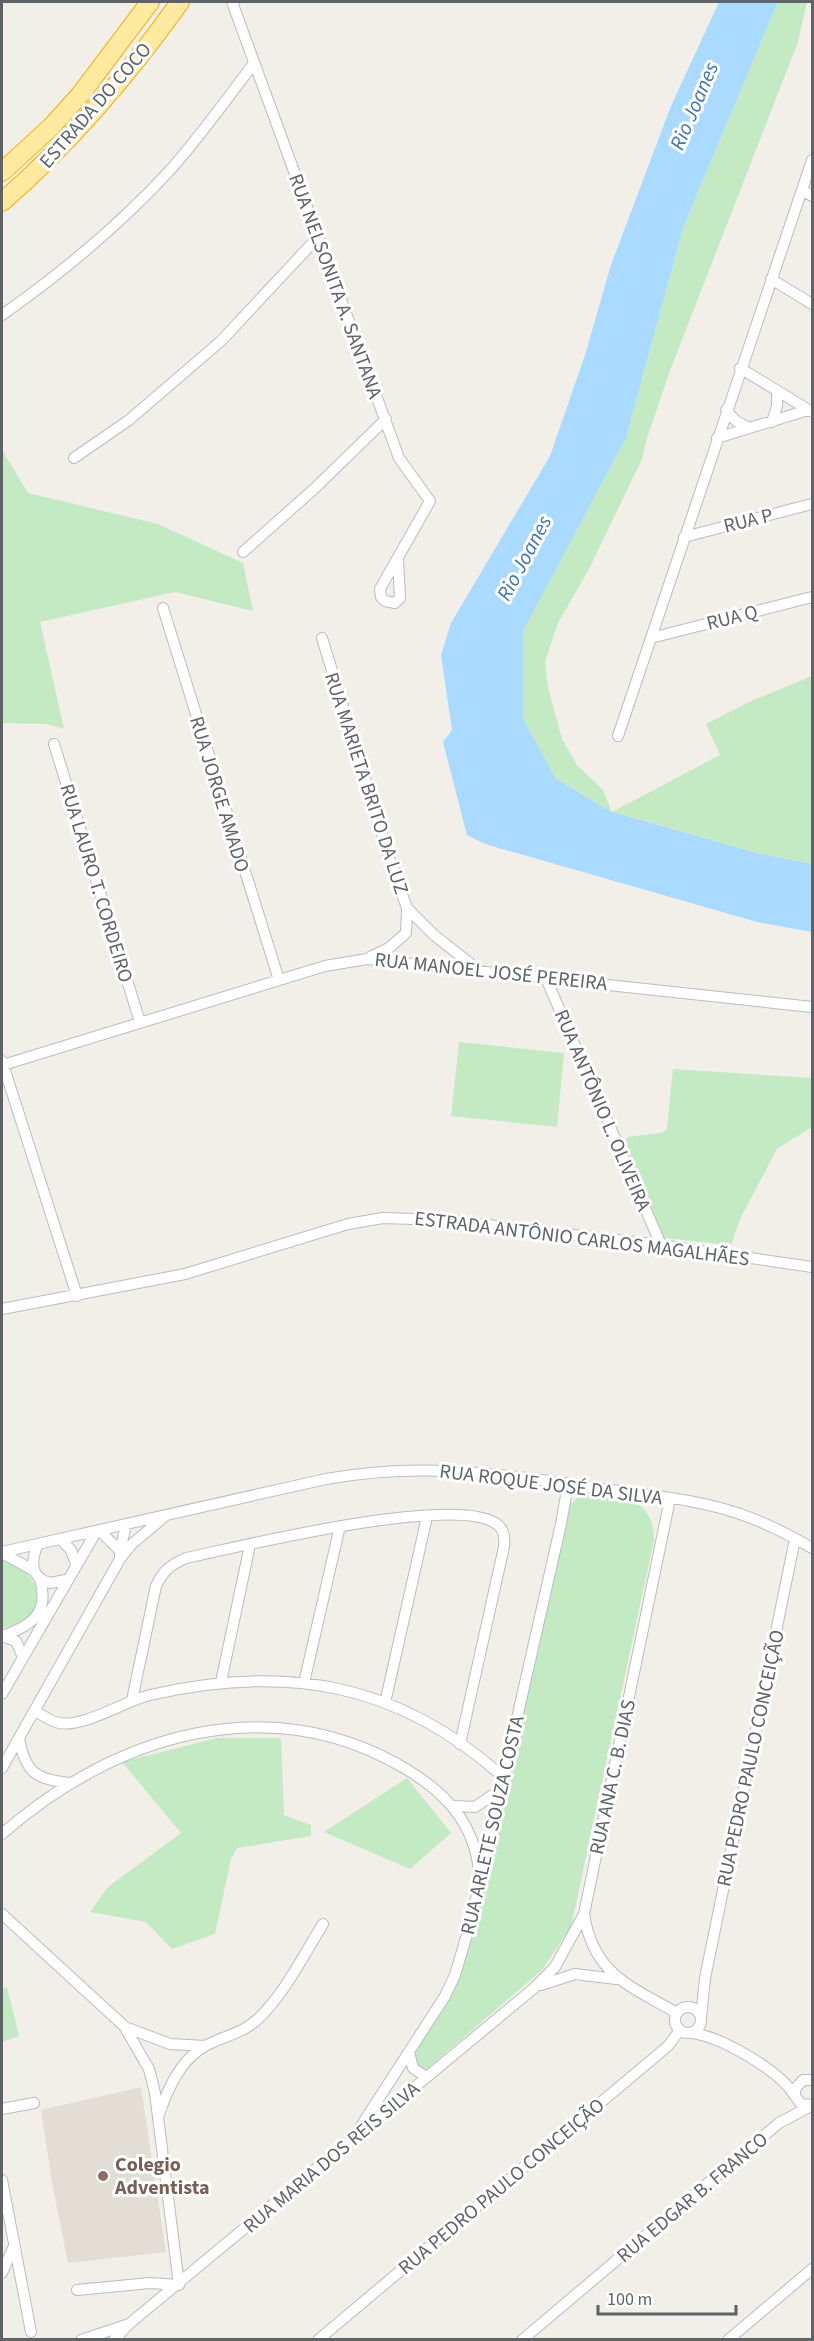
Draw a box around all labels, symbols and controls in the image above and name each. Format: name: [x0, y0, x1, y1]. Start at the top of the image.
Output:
street label: ESTRADA DO COCO: [33, 37, 158, 175]
water label: Rio Joanes: [662, 57, 726, 155]
street label: RUA NELSONITA A. SANTANA: [281, 170, 389, 403]
street label: RUA P: [721, 501, 776, 541]
water label: Rio Joanes: [489, 510, 559, 606]
street label: RUA Q: [704, 598, 761, 638]
street label: RUA MARIETA BRITO DA LUZ: [317, 669, 415, 898]
street label: RUA JORGE AMADO: [182, 713, 256, 876]
street label: RUA LAURO T. CORDEIRO: [52, 780, 140, 986]
street label: RUA MANOEL JOSÉ PEREIRA: [373, 946, 609, 998]
street label: RUA ANTÔNIO L. OLIVEIRA: [547, 1005, 657, 1216]
street label: ESTRADA ANTÔNIO CARLOS MAGALHÃES: [413, 1205, 751, 1273]
street label: RUA ROQUE JOSÉ DA SILVA: [438, 1457, 664, 1513]
street label: RUA PEDRO PAULO CONCEIÇÃO: [710, 1627, 792, 1889]
street label: RUA ANA C. B. DIAS: [583, 1697, 643, 1857]
street label: RUA ARLETE SOUZA COSTA: [454, 1713, 532, 1938]
street label: RUA MARIA DOS REIS SILVA: [237, 2075, 426, 2240]
street label: RUA PEDRO PAULO CONCEIÇÃO: [392, 2092, 611, 2282]
street label: RUA EDGAR B. FRANCO: [611, 2126, 774, 2270]
place label: Colegio Adventista: [114, 2151, 209, 2202]
marker: Colegio Adventista: [96, 2169, 110, 2183]
scale bar: [598, 2278, 736, 2316]
text: 100 m: [607, 2287, 652, 2312]

